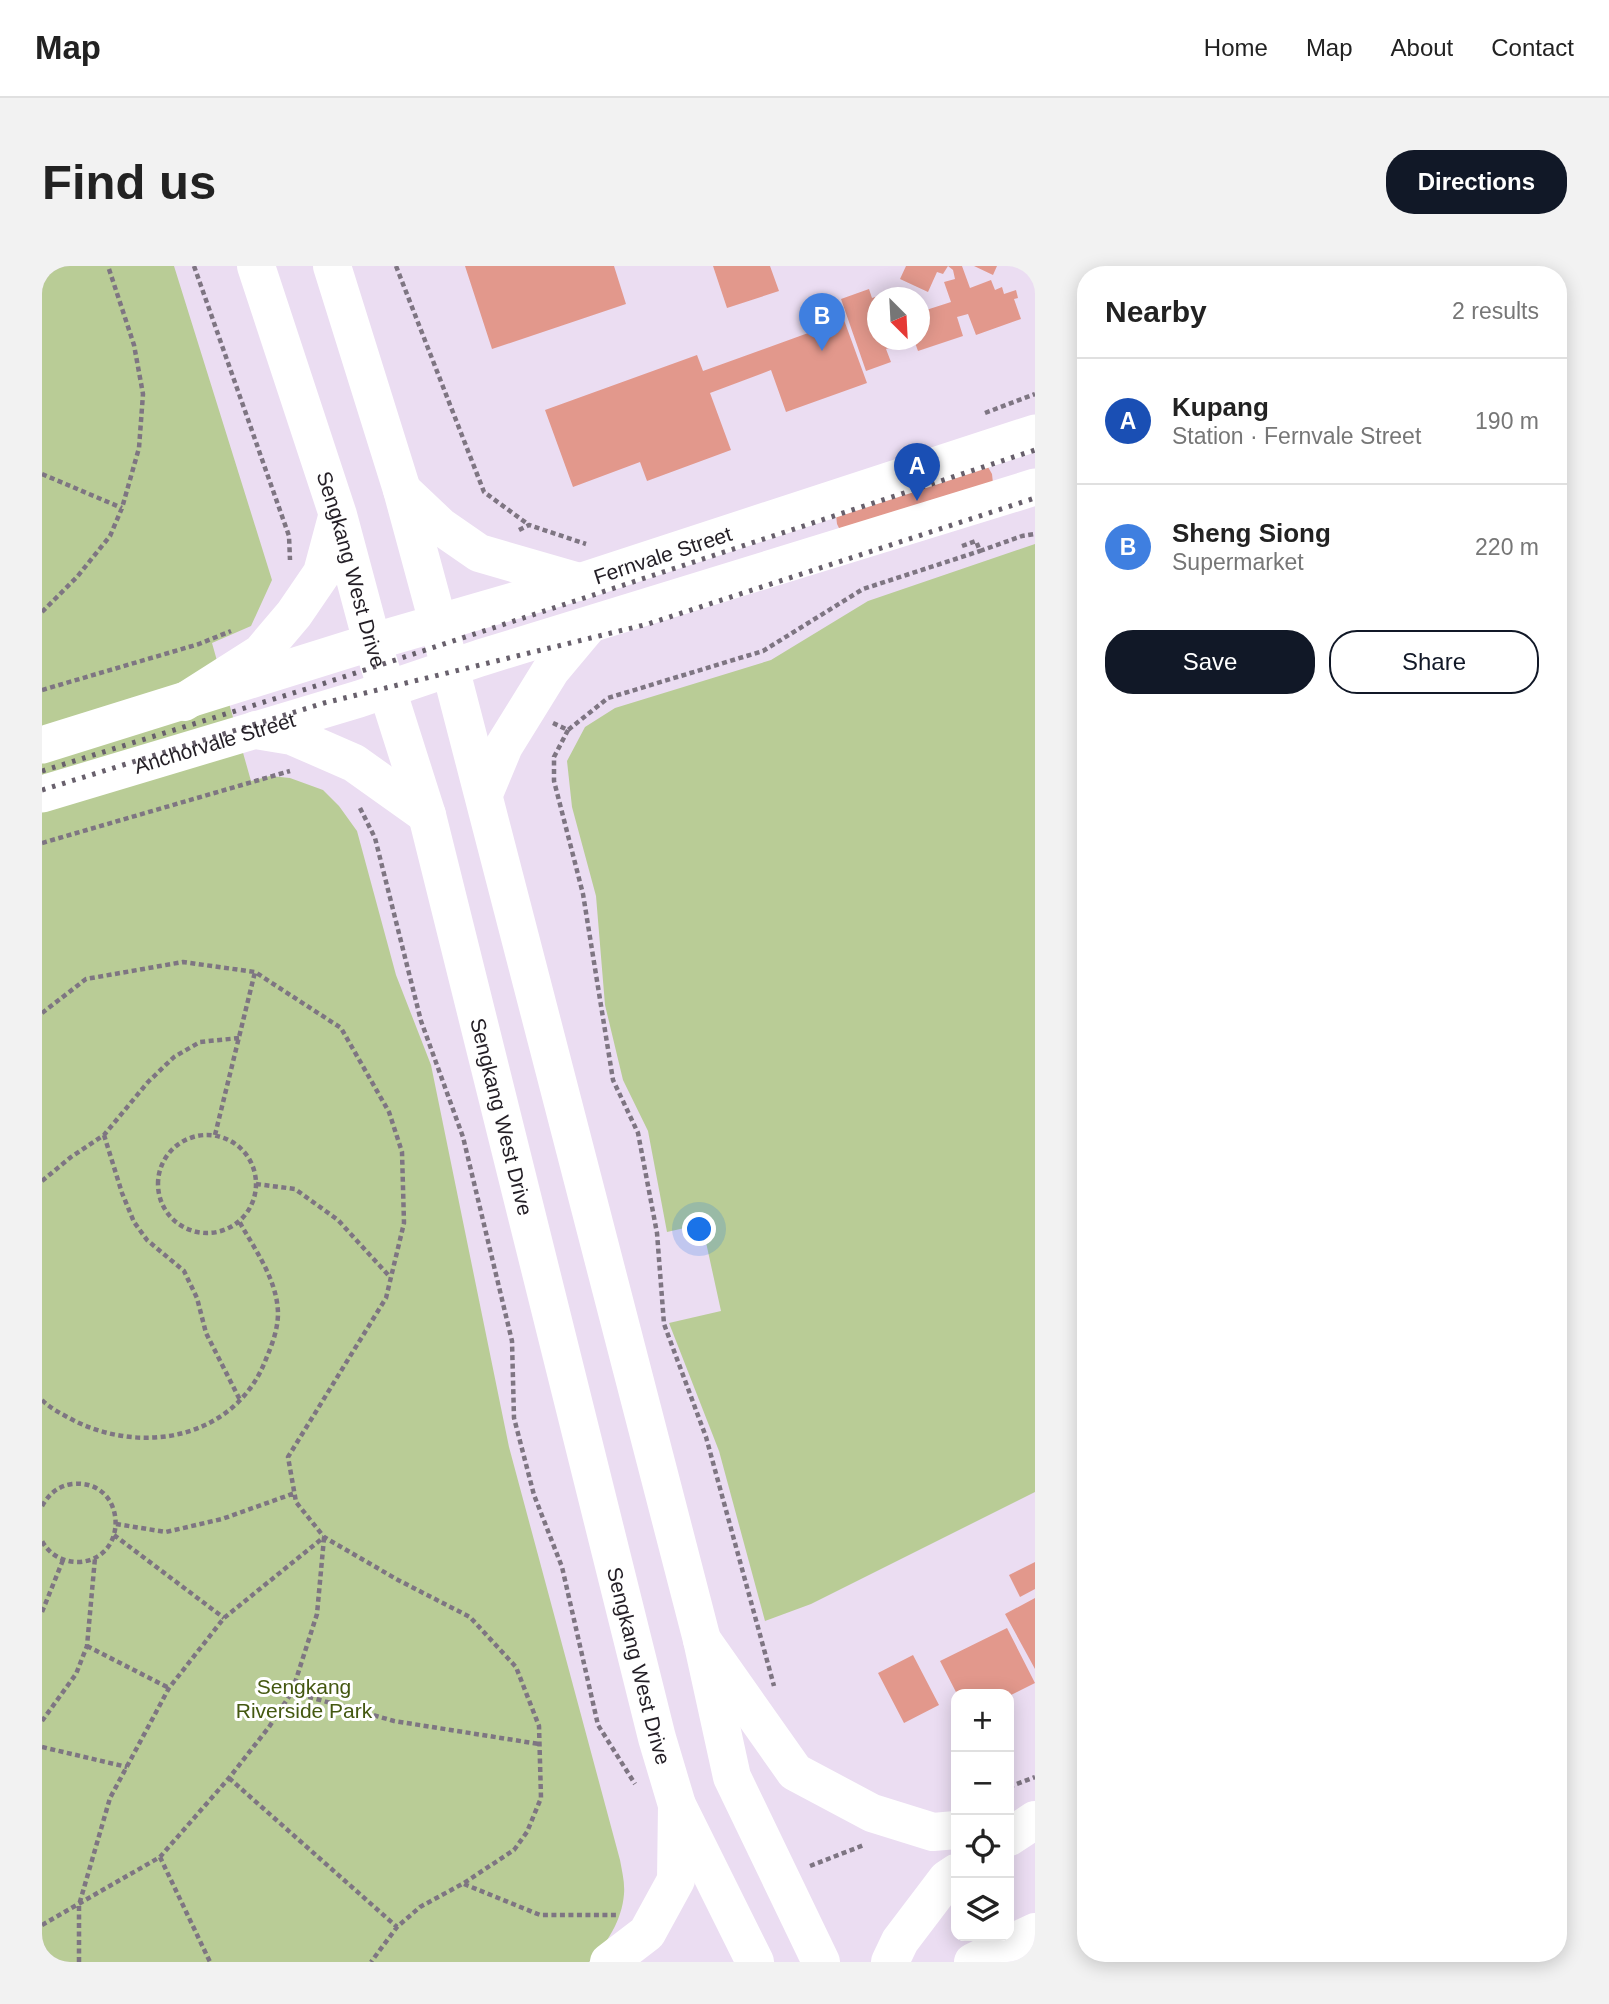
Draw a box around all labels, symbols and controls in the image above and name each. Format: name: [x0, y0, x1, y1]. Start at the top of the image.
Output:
text: Map: [35, 29, 101, 66]
text: Home: [1204, 34, 1268, 61]
text: Map: [1306, 34, 1353, 61]
text: About: [1391, 34, 1453, 61]
text: Contact: [1491, 34, 1574, 61]
button: Directions: [1386, 150, 1567, 214]
text: Find us: [42, 155, 216, 209]
north arrow: [867, 287, 930, 350]
pin: B: [799, 293, 845, 351]
text: Nearby: [1105, 295, 1207, 328]
text: 2 results: [1452, 298, 1539, 324]
text: Kupang: [1172, 392, 1269, 422]
text: A: [1120, 408, 1136, 434]
text: 190 m: [1475, 408, 1539, 434]
text: Station · Fernvale Street: [1172, 423, 1421, 449]
pin: A: [894, 443, 940, 501]
street label: Sengkang West Drive: [313, 468, 391, 670]
text: Sheng Siong: [1172, 518, 1331, 548]
street label: Fernvale Street: [591, 521, 734, 588]
text: B: [1120, 534, 1136, 560]
text: 220 m: [1475, 534, 1539, 560]
text: Supermarket: [1172, 549, 1304, 575]
button: Save: [1105, 630, 1315, 694]
button: Share: [1329, 630, 1539, 694]
street label: Anchorvale Street: [131, 707, 298, 777]
street label: Sengkang West Drive: [466, 1015, 538, 1218]
your location: [682, 1212, 716, 1246]
street label: Sengkang West Drive: [603, 1565, 676, 1767]
park label: Sengkang Riverside Park: [236, 1675, 373, 1722]
map controls: [951, 1689, 1014, 1941]
button: +: [951, 1689, 1014, 1752]
button: −: [951, 1752, 1014, 1815]
button: locate: [951, 1815, 1014, 1878]
button: layers: [951, 1878, 1014, 1941]

